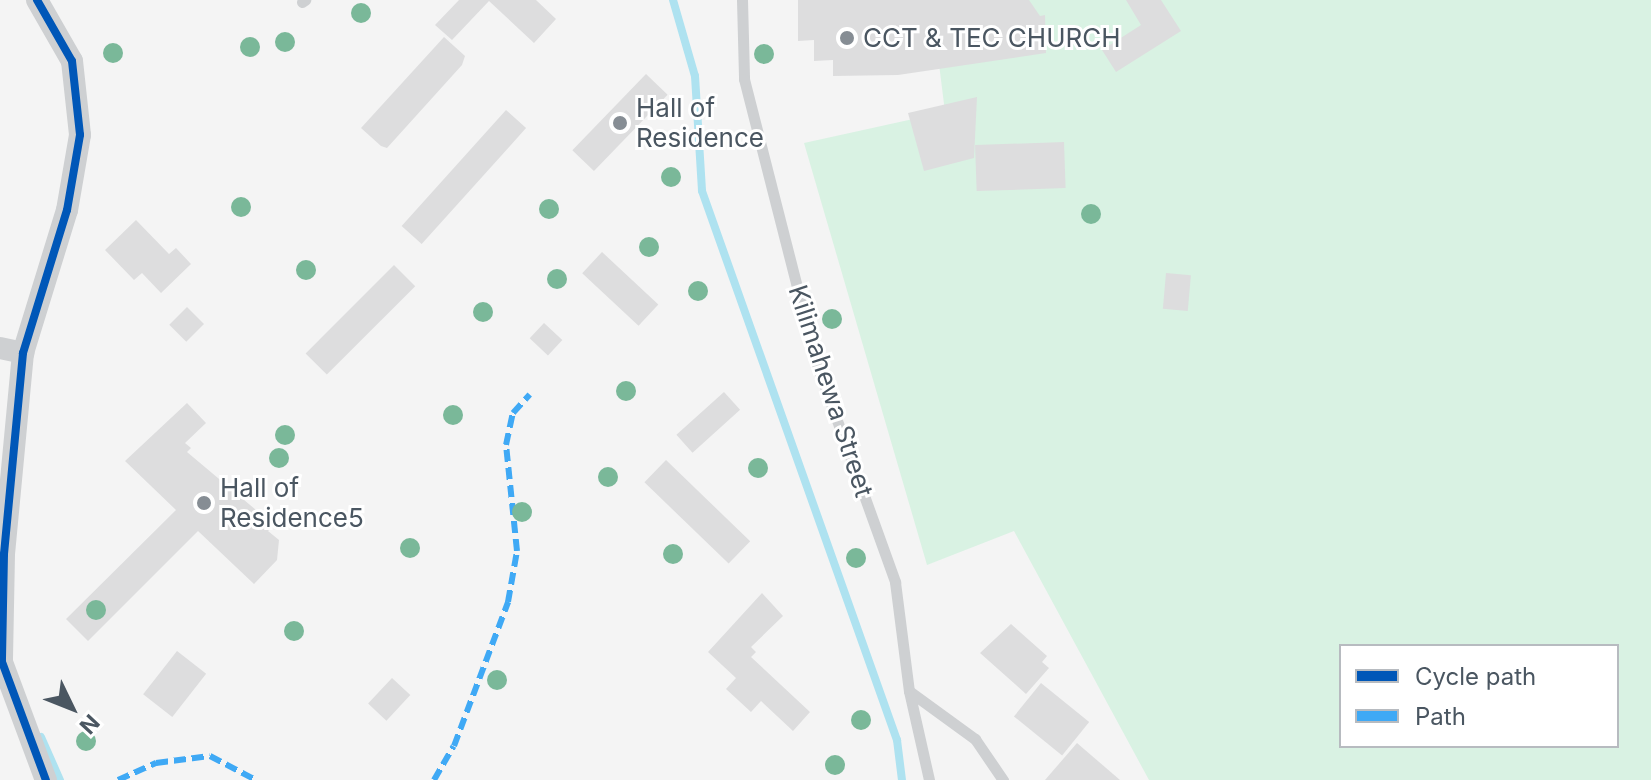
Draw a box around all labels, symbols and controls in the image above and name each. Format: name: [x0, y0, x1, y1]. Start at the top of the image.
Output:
place label: CCT & TEC CHURCH: [863, 22, 1121, 54]
marker: CCT & TEC CHURCH: [838, 29, 856, 47]
place label: Hall of Residence: [636, 92, 764, 154]
marker: Hall of Residence: [611, 114, 629, 132]
street label: Kilimahewa Street: [782, 281, 880, 501]
place label: Hall of Residence5: [220, 472, 364, 534]
marker: Hall of Residence5: [195, 494, 213, 512]
legend: [1339, 644, 1619, 748]
text: Cycle path: [1415, 662, 1536, 691]
north arrow: [32, 668, 112, 748]
text: Path: [1415, 702, 1466, 731]
text: N: [74, 709, 105, 739]

